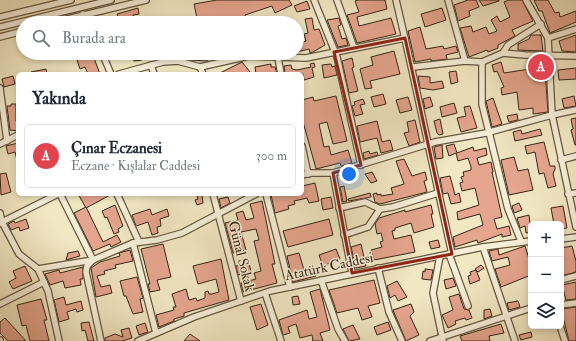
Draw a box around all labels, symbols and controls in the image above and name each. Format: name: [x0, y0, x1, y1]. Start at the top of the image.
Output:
search box: [16, 16, 304, 60]
icon: search: [30, 27, 52, 49]
text: Burada ara: [62, 29, 126, 48]
pin: A: [528, 52, 554, 82]
text: Yakında: [32, 88, 86, 109]
text: Çınar Eczanesi: [71, 139, 162, 158]
text: A: [42, 148, 50, 164]
text: 300 m: [256, 148, 287, 164]
text: Eczane · Kışlalar Caddesi: [71, 158, 200, 174]
your location: [339, 164, 359, 184]
street label: Günal Sokak: [225, 219, 259, 293]
map controls: [528, 221, 564, 329]
button: +: [528, 221, 564, 257]
street label: Atatürk Caddesi: [282, 249, 375, 284]
button: −: [528, 257, 564, 293]
button: layers: [528, 293, 564, 329]

